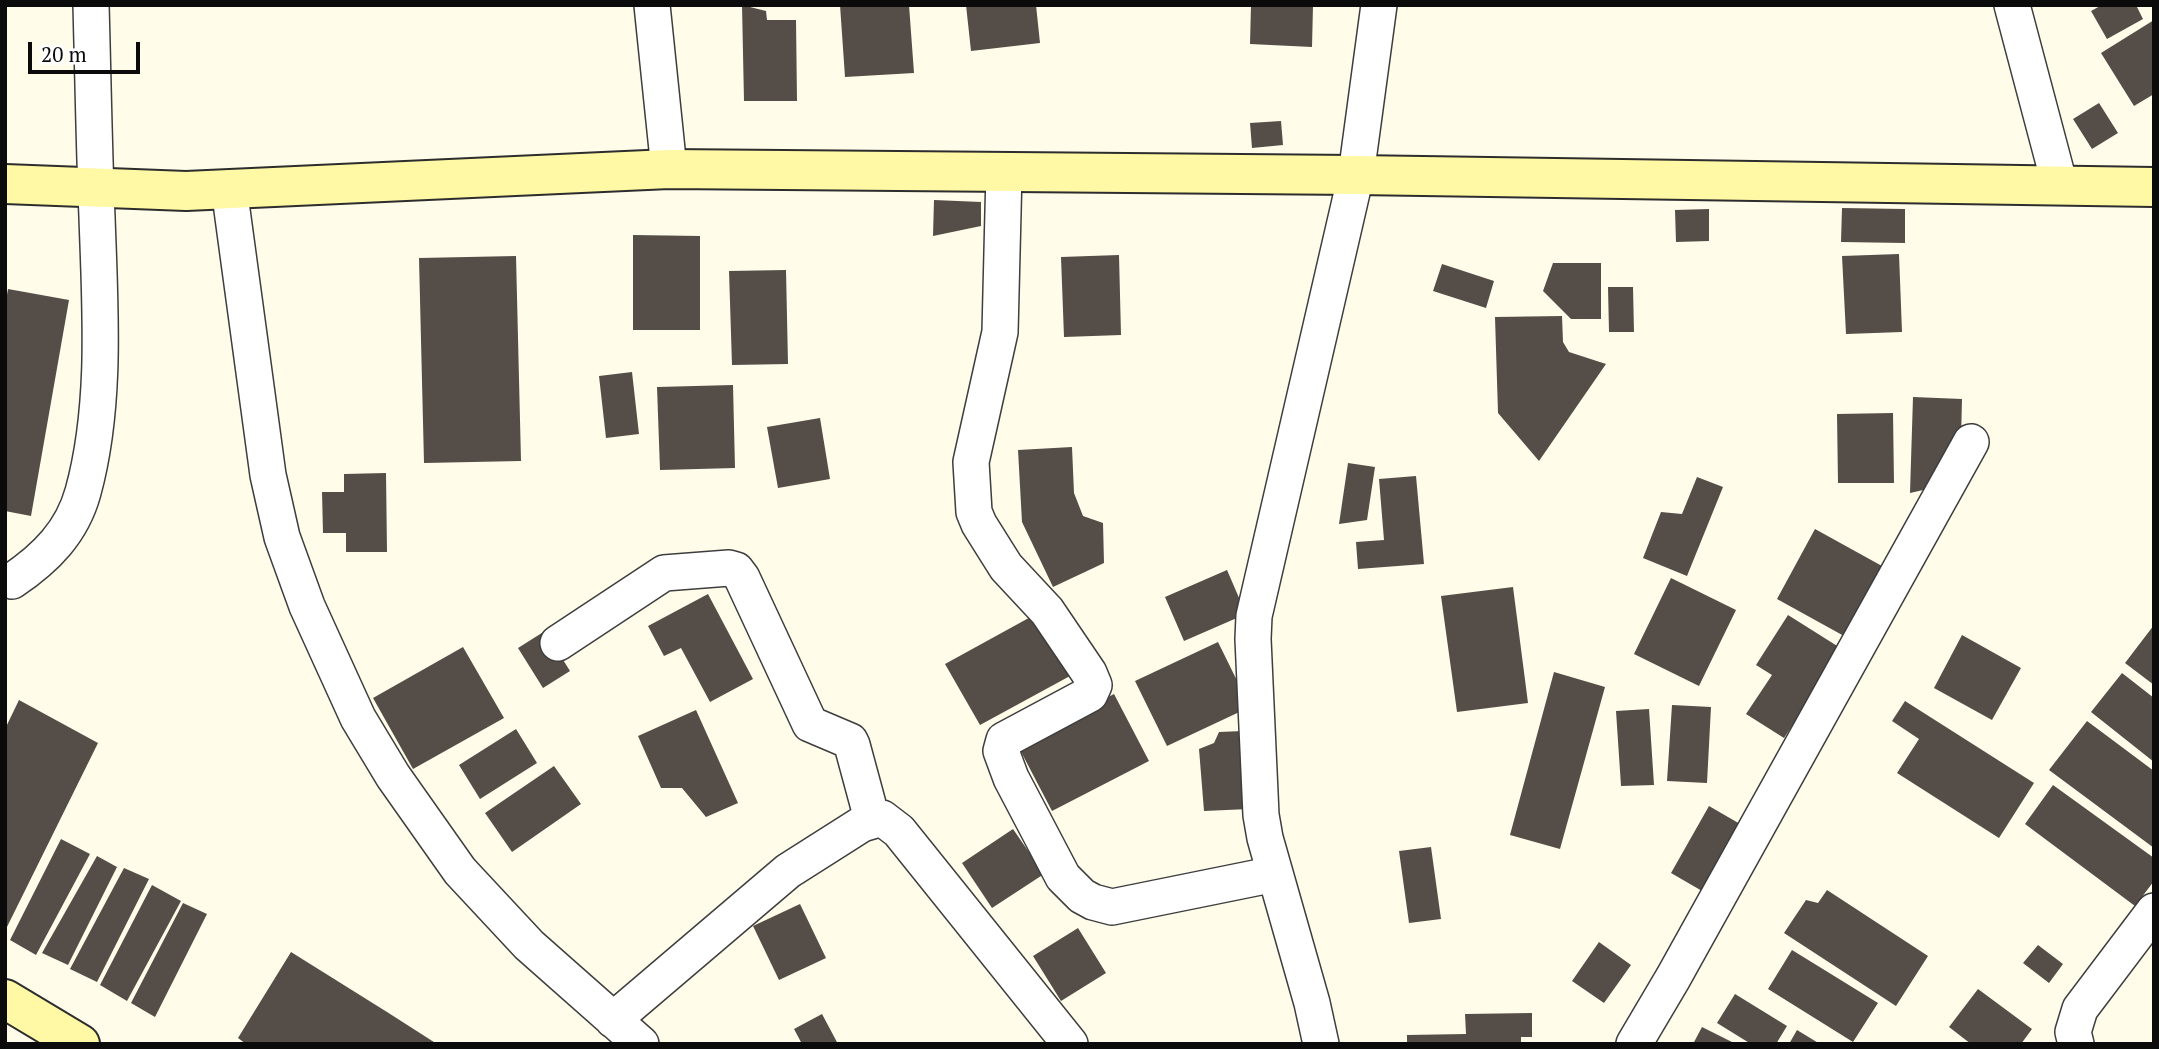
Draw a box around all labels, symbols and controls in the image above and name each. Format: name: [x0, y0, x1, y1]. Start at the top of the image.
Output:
scale bar: [32, 28, 144, 72]
text: 20 m: [41, 40, 87, 68]

